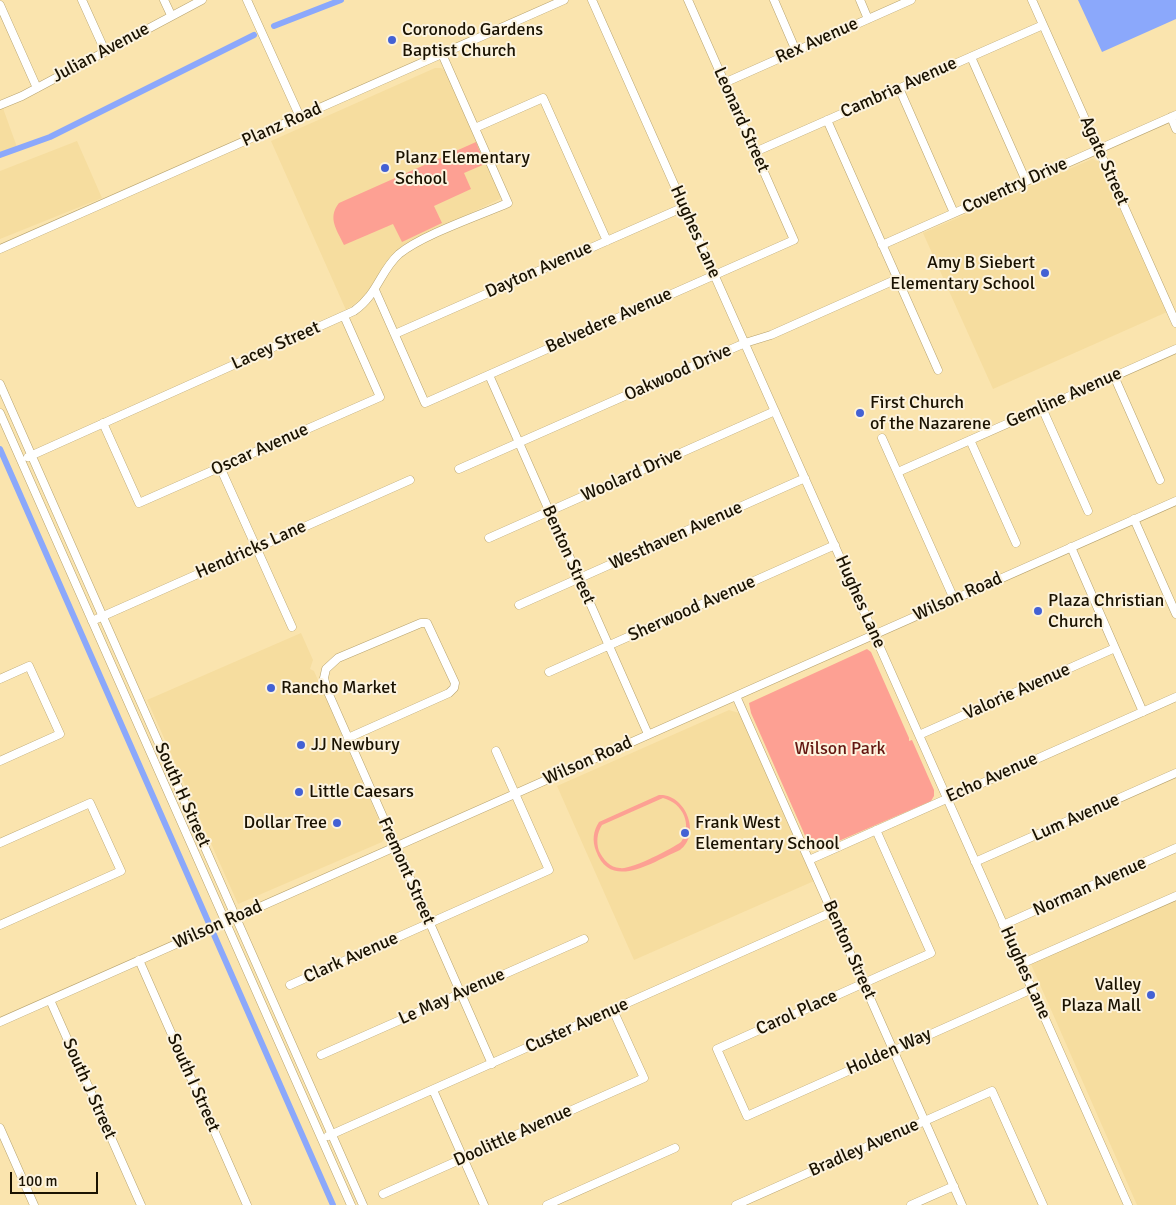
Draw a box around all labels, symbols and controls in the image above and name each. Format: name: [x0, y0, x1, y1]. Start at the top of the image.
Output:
street label: Rex Avenue: [772, 13, 862, 69]
street label: Julian Avenue: [49, 18, 153, 88]
place label: Coronodo Gardens Baptist Church: [402, 19, 543, 62]
marker: Coronodo Gardens Baptist Church: [386, 34, 398, 46]
street label: Cambria Avenue: [838, 53, 960, 123]
street label: Leonard Street: [708, 64, 774, 176]
street label: Planz Road: [239, 98, 325, 152]
street label: Agate Street: [1075, 113, 1133, 209]
place label: Planz Elementary School: [395, 147, 530, 190]
street label: Coventry Drive: [959, 153, 1071, 219]
marker: Planz Elementary School: [379, 162, 391, 174]
street label: Hughes Lane: [665, 182, 725, 282]
street label: Dayton Avenue: [482, 237, 596, 303]
place label: Amy B Siebert Elementary School: [890, 252, 1035, 294]
marker: Amy B Siebert Elementary School: [1039, 267, 1051, 279]
street label: Belvedere Avenue: [542, 283, 676, 359]
street label: Lacey Street: [228, 317, 324, 375]
street label: Oakwood Drive: [621, 340, 735, 406]
street label: Gemline Avenue: [1003, 363, 1125, 433]
place label: First Church of the Nazarene: [870, 392, 991, 434]
marker: First Church of the Nazarene: [854, 407, 866, 419]
street label: Oscar Avenue: [208, 419, 312, 481]
street label: Woolard Drive: [578, 443, 686, 507]
street label: Westhaven Avenue: [606, 497, 746, 575]
street label: Benton Street: [537, 502, 599, 608]
street label: Hendricks Lane: [192, 516, 310, 584]
street label: Hughes Lane: [830, 552, 890, 652]
street label: Wilson Road: [910, 568, 1006, 626]
street label: Sherwood Avenue: [625, 571, 759, 647]
place label: Plaza Christian Church: [1048, 590, 1164, 632]
marker: Plaza Christian Church: [1032, 605, 1044, 617]
street label: Valorie Avenue: [960, 659, 1074, 725]
place label: Rancho Market: [281, 677, 396, 699]
marker: Rancho Market: [265, 682, 277, 694]
street label: Wilson Road: [540, 732, 636, 790]
place label: JJ Newbury: [311, 734, 400, 756]
park label: Wilson Park: [794, 738, 886, 760]
street label: South H Street: [149, 739, 215, 851]
marker: JJ Newbury: [295, 739, 307, 751]
street label: Echo Avenue: [943, 748, 1041, 808]
place label: Little Caesars: [309, 781, 414, 803]
marker: Little Caesars: [293, 786, 305, 798]
street label: Lum Avenue: [1029, 789, 1123, 847]
place label: Dollar Tree: [244, 812, 327, 834]
place label: Frank West Elementary School: [695, 812, 840, 854]
street label: Fremont Street: [373, 814, 439, 928]
marker: Dollar Tree: [331, 817, 343, 829]
marker: Frank West Elementary School: [679, 827, 691, 839]
street label: Norman Avenue: [1030, 852, 1150, 922]
street label: Wilson Road: [170, 896, 266, 954]
street label: Benton Street: [818, 897, 880, 1003]
street label: Hughes Lane: [995, 923, 1055, 1023]
street label: Clark Avenue: [300, 928, 402, 988]
street label: Le May Avenue: [396, 964, 508, 1030]
place label: Valley Plaza Mall: [1061, 974, 1141, 1016]
street label: Carol Place: [753, 985, 841, 1041]
marker: Valley Plaza Mall: [1145, 989, 1157, 1001]
street label: Custer Avenue: [522, 994, 632, 1058]
street label: Holden Way: [843, 1024, 935, 1080]
street label: South I Street: [162, 1030, 224, 1136]
street label: South J Street: [57, 1035, 121, 1143]
street label: Doolittle Avenue: [450, 1100, 576, 1172]
street label: Bradley Avenue: [806, 1114, 922, 1182]
scale bar: [12, 1162, 100, 1194]
text: 100 m: [18, 1172, 58, 1190]

